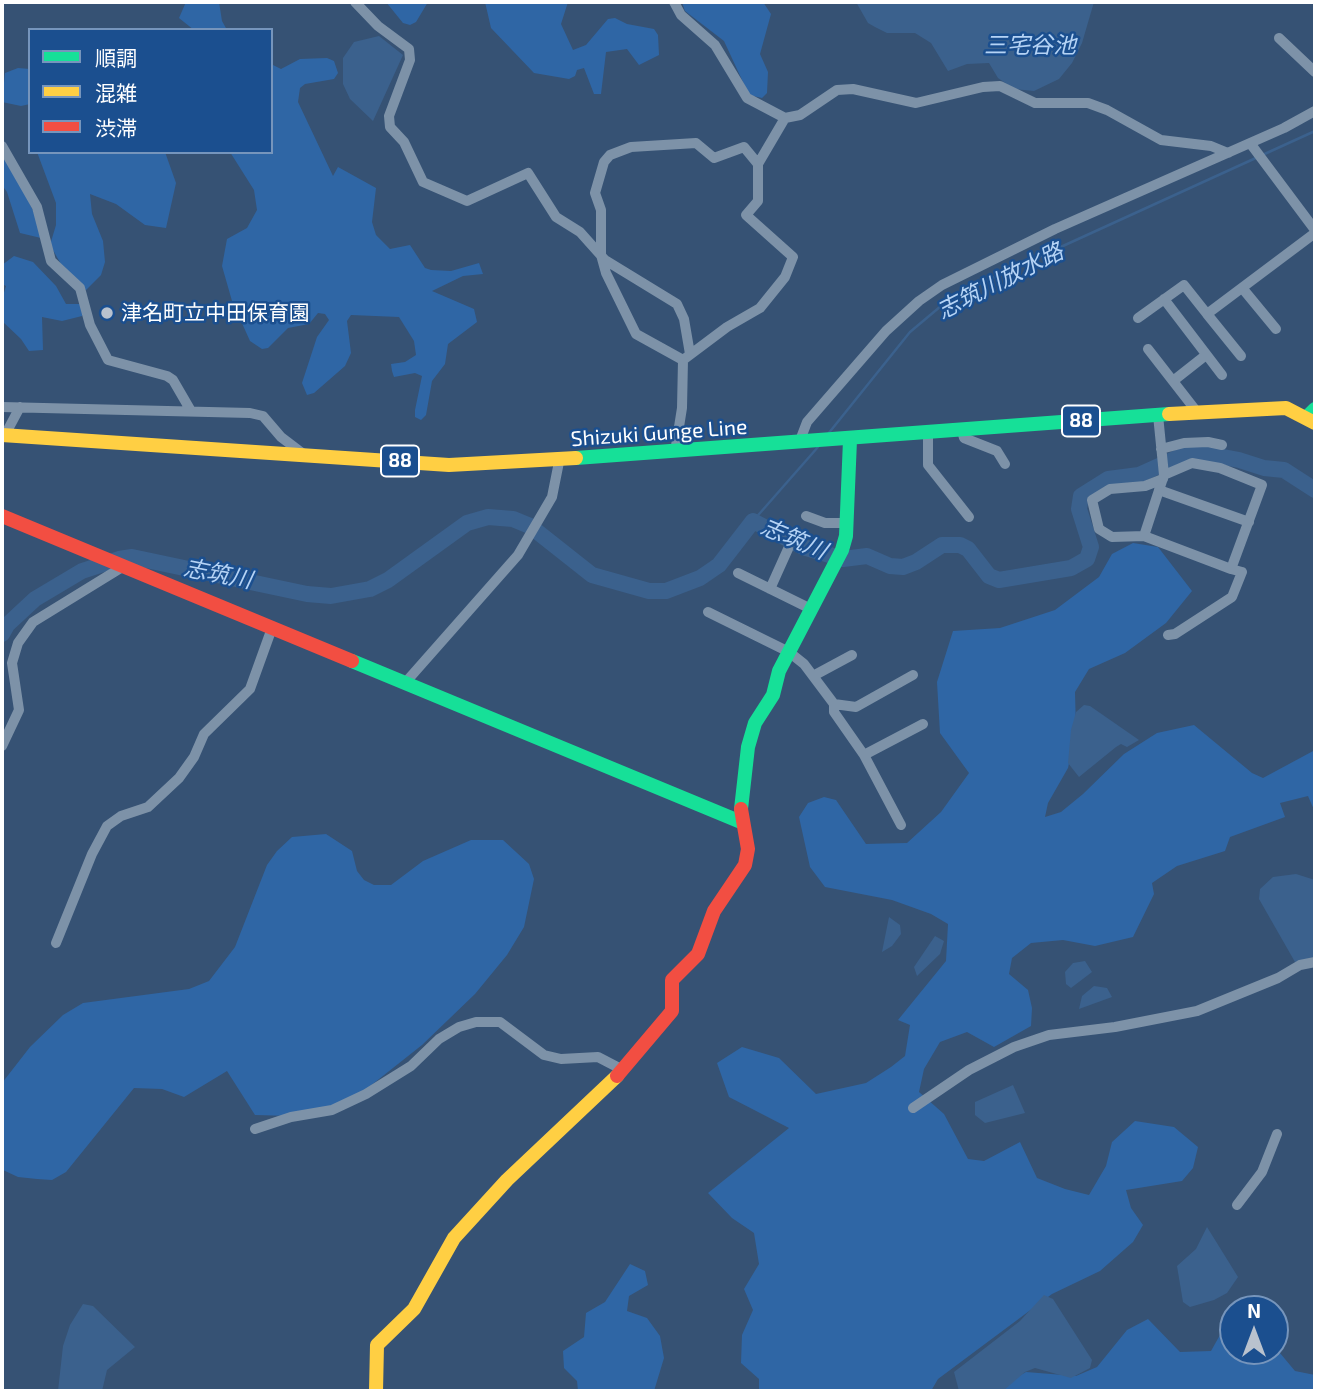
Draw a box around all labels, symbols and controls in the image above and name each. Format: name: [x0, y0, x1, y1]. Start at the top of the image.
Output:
legend: [28, 28, 273, 154]
water label: 三宅谷池: [984, 31, 1076, 59]
text: 順調: [95, 45, 137, 70]
text: 混雑: [95, 80, 137, 105]
text: 渋滞: [95, 115, 137, 140]
water label: 志筑川放水路: [932, 237, 1068, 325]
place label: 津名町立中田保育園: [121, 300, 310, 326]
marker: 津名町立中田保育園: [99, 305, 115, 321]
road number: 88: [1062, 406, 1100, 436]
street label: Shizuki Gunge Line: [570, 414, 748, 452]
road number: 88: [381, 446, 419, 476]
water label: 志筑川: [757, 513, 831, 565]
water label: 志筑川: [182, 554, 254, 594]
north arrow: [1219, 1295, 1289, 1365]
text: N: [1247, 1299, 1261, 1322]

